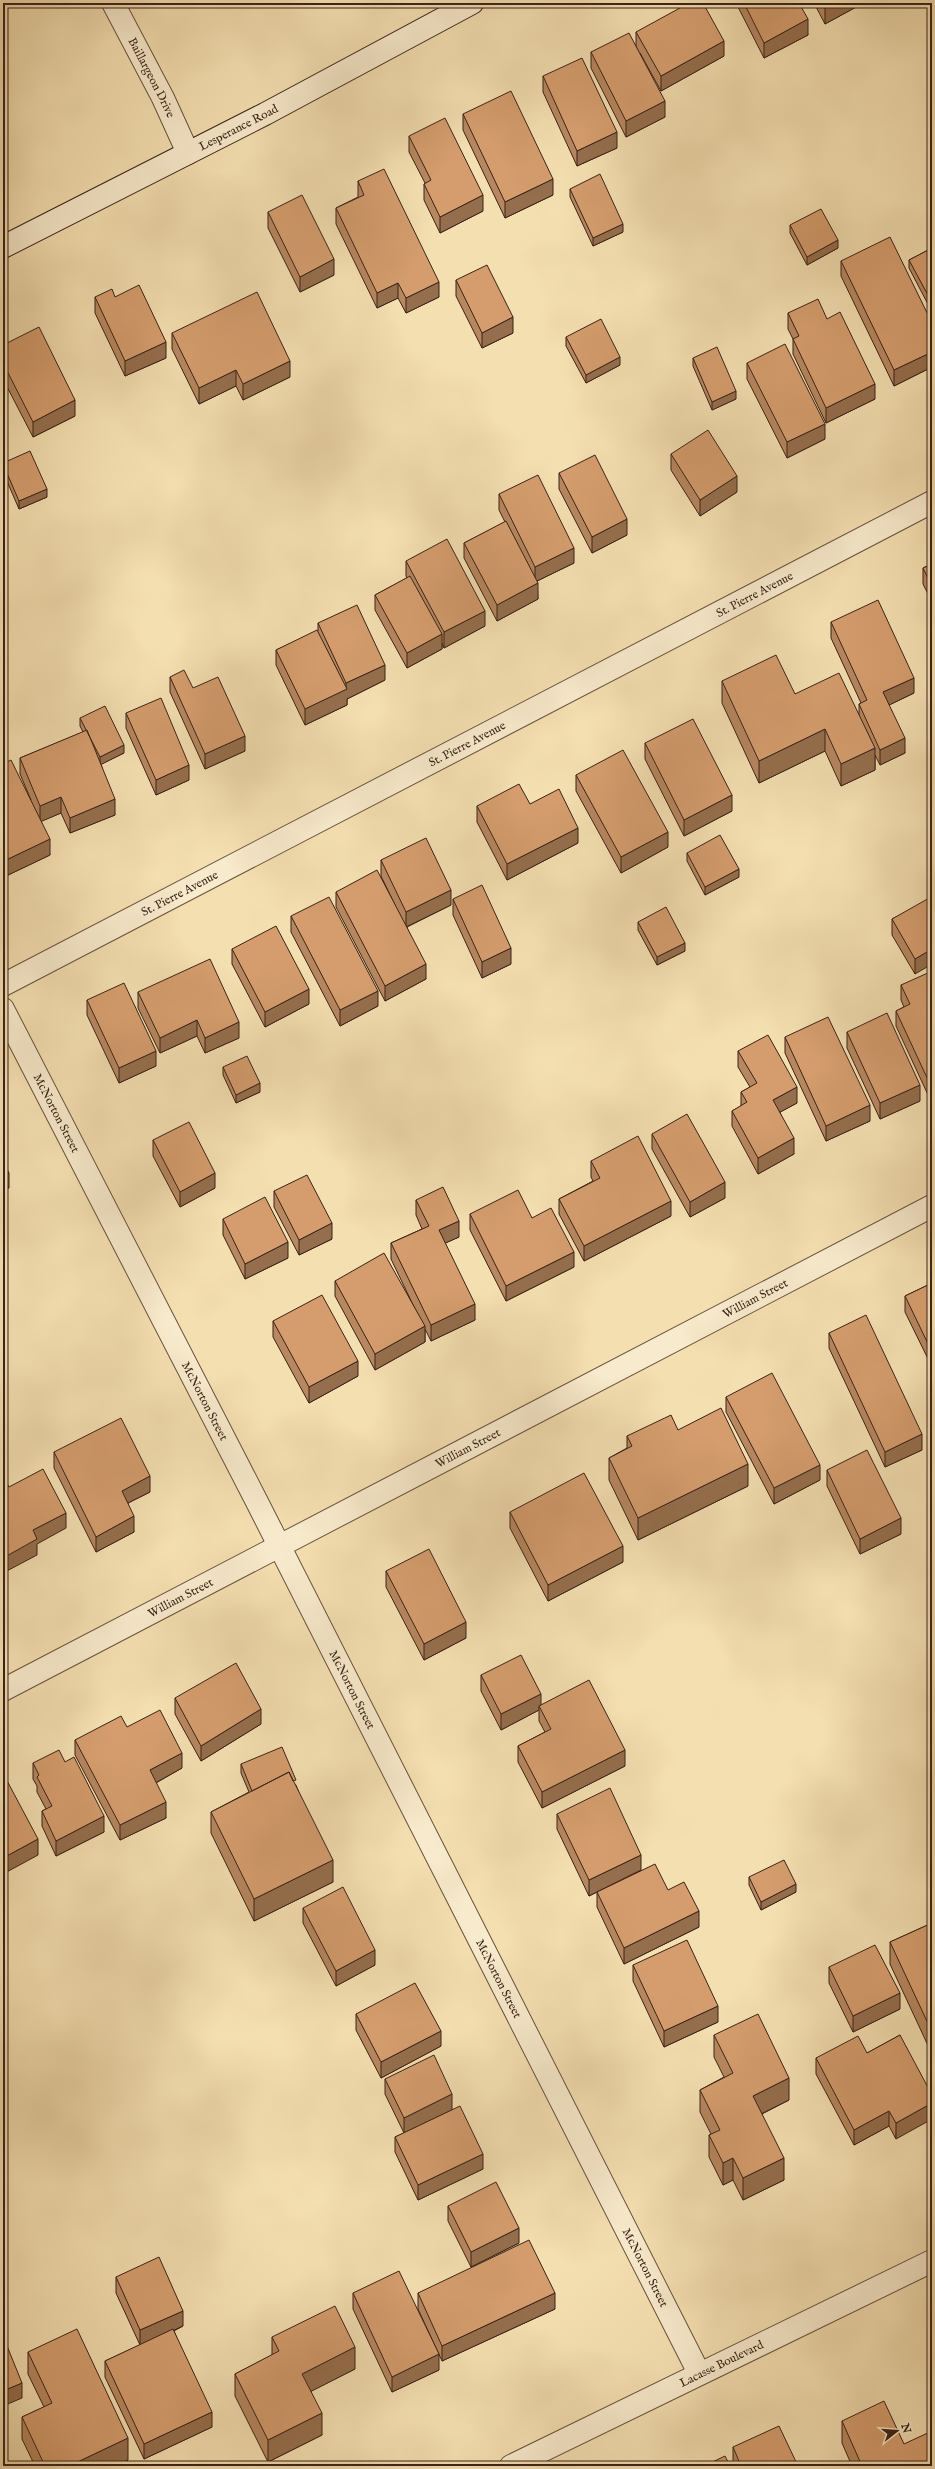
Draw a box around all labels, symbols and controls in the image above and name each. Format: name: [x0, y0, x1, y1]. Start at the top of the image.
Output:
street label: Baillargeon Drive: [125, 35, 178, 121]
street label: Lesperance Road: [197, 101, 281, 154]
street label: St. Pierre Avenue: [714, 568, 796, 621]
street label: St. Pierre Avenue: [426, 718, 509, 770]
street label: St. Pierre Avenue: [139, 867, 221, 920]
street label: McNorton Street: [30, 1071, 83, 1155]
street label: William Street: [720, 1275, 790, 1322]
street label: McNorton Street: [178, 1359, 231, 1443]
street label: William Street: [433, 1425, 503, 1471]
street label: William Street: [145, 1575, 216, 1621]
street label: McNorton Street: [326, 1648, 378, 1732]
street label: McNorton Street: [472, 1937, 525, 2021]
street label: McNorton Street: [619, 2226, 671, 2310]
street label: Lacasse Boulevard: [677, 2337, 766, 2391]
north arrow: [877, 2411, 917, 2451]
text: N: [897, 2421, 914, 2435]

